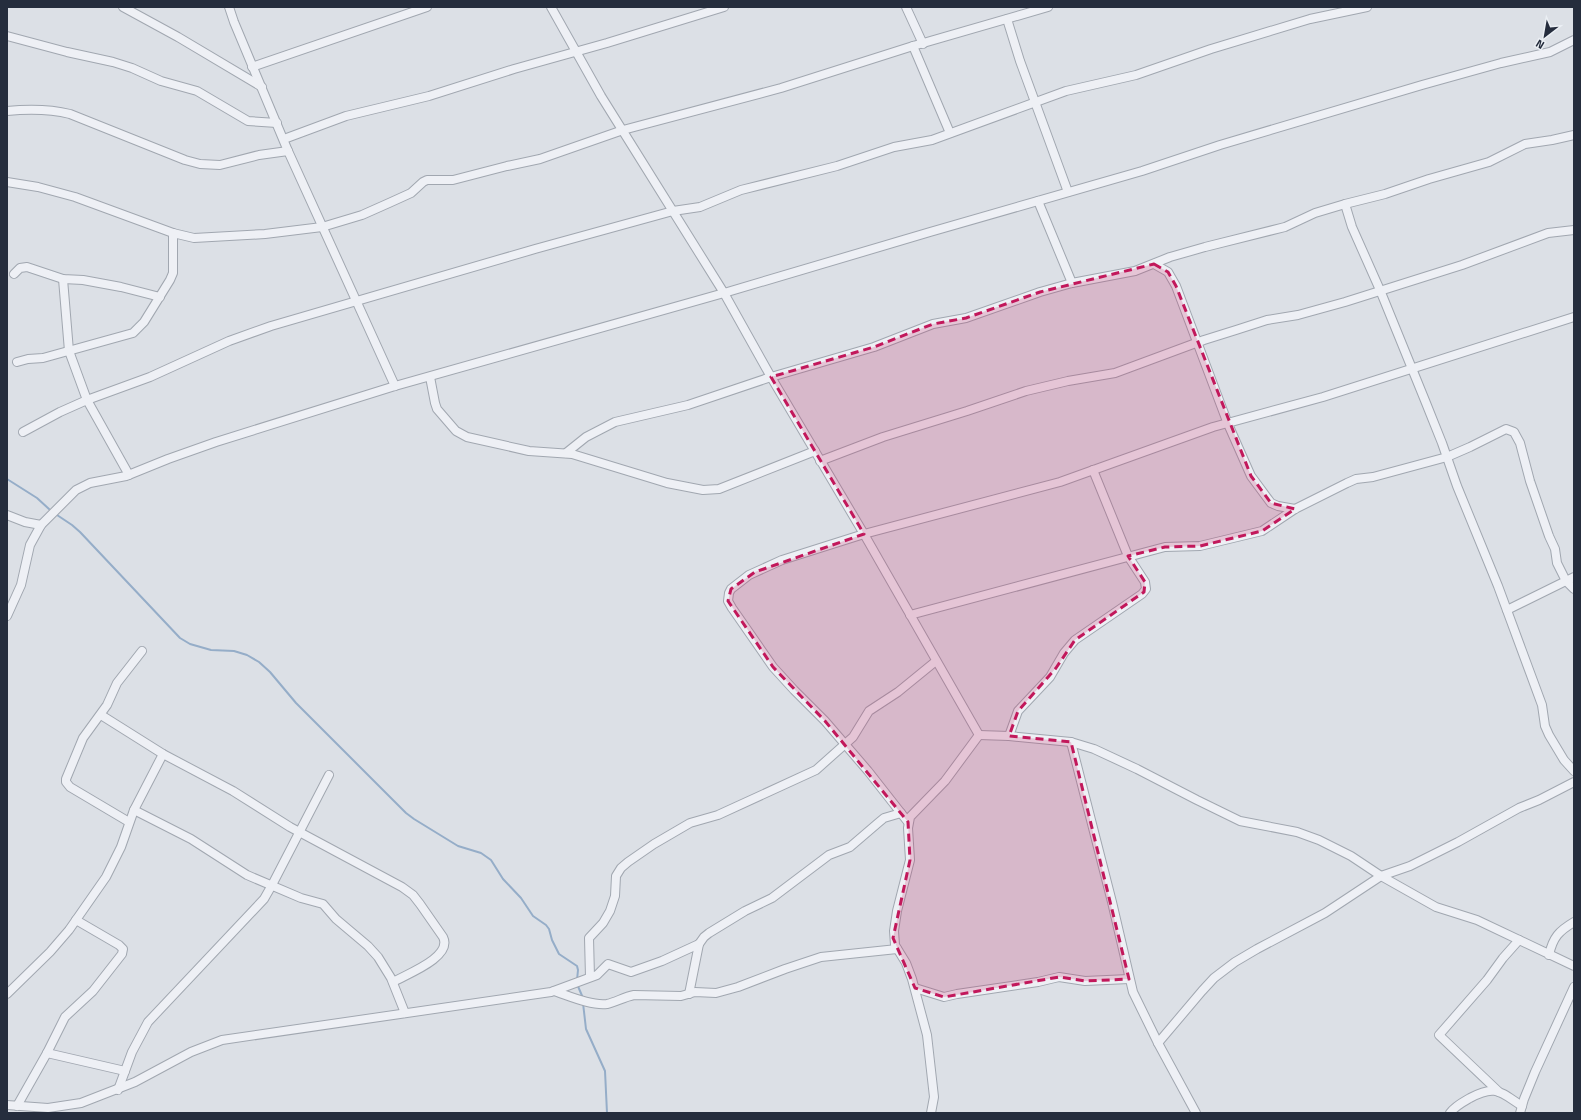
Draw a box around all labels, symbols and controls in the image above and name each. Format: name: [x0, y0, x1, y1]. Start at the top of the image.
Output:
north arrow: [1525, 16, 1565, 56]
text: N: [1532, 36, 1547, 53]

